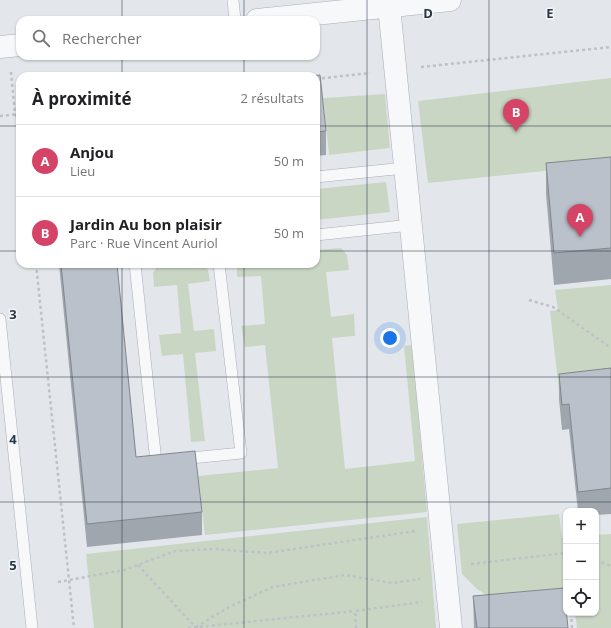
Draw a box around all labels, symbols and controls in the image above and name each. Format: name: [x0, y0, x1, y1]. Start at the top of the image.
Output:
text: D: [423, 4, 433, 22]
text: E: [546, 4, 554, 22]
search box: [16, 16, 320, 60]
icon: search: [30, 27, 52, 49]
text: Rechercher: [62, 28, 142, 48]
text: À proximité: [32, 87, 131, 110]
text: 2 résultats: [240, 89, 304, 107]
pin: B: [503, 99, 529, 132]
text: Anjou: [70, 142, 114, 162]
text: A: [41, 152, 49, 170]
text: 50 m: [274, 152, 304, 170]
text: Lieu: [70, 162, 95, 180]
pin: A: [567, 204, 593, 237]
text: Jardin Au bon plaisir: [70, 214, 222, 234]
text: B: [41, 224, 49, 242]
text: 50 m: [274, 224, 304, 242]
text: Parc · Rue Vincent Auriol: [70, 234, 218, 252]
text: 3: [9, 305, 17, 323]
your location: [380, 328, 400, 348]
text: 4: [9, 430, 17, 448]
map controls: [563, 508, 599, 616]
button: +: [563, 508, 599, 544]
button: −: [563, 544, 599, 580]
text: 5: [9, 556, 17, 574]
button: locate: [563, 580, 599, 616]

